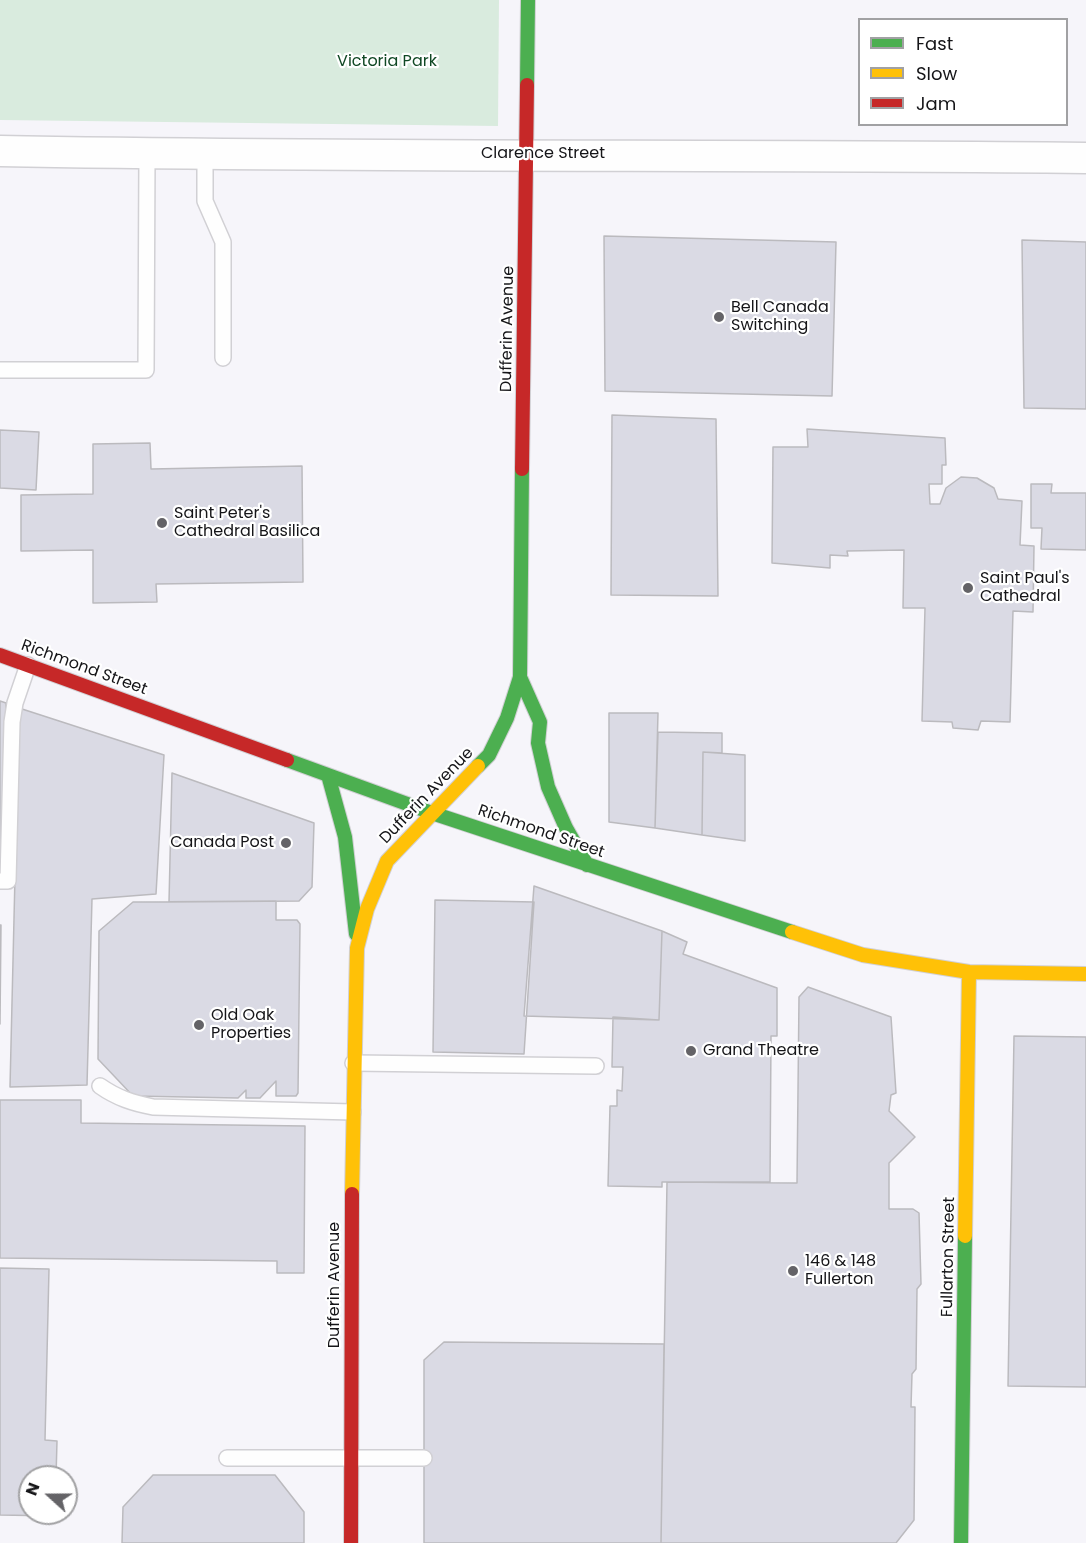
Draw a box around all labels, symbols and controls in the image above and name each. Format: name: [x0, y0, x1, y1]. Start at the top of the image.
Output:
legend: [858, 18, 1068, 126]
text: Fast: [916, 31, 953, 56]
park label: Victoria Park: [337, 52, 437, 72]
text: Slow: [916, 61, 957, 86]
text: Jam: [916, 91, 956, 116]
street label: Clarence Street: [481, 144, 605, 164]
street label: Dufferin Avenue: [497, 266, 519, 392]
place label: Bell Canada Switching: [731, 298, 829, 336]
marker: Bell Canada Switching: [712, 310, 726, 324]
place label: Saint Peter's Cathedral Basilica: [174, 504, 320, 542]
marker: Saint Peter's Cathedral Basilica: [155, 516, 169, 530]
place label: Saint Paul's Cathedral: [980, 569, 1070, 607]
marker: Saint Paul's Cathedral: [961, 581, 975, 595]
street label: Richmond Street: [18, 636, 150, 700]
street label: Dufferin Avenue: [376, 744, 478, 848]
street label: Richmond Street: [475, 801, 607, 863]
place label: Canada Post: [170, 833, 274, 853]
marker: Canada Post: [279, 836, 293, 850]
place label: Old Oak Properties: [211, 1006, 291, 1044]
marker: Old Oak Properties: [192, 1018, 206, 1032]
place label: Grand Theatre: [703, 1041, 819, 1061]
marker: Grand Theatre: [684, 1044, 698, 1058]
street label: Fullarton Street: [938, 1197, 960, 1317]
street label: Dufferin Avenue: [325, 1222, 345, 1348]
place label: 146 & 148 Fullerton: [805, 1252, 876, 1290]
marker: 146 & 148 Fullerton: [786, 1264, 800, 1278]
north arrow: [18, 1465, 78, 1525]
text: N: [20, 1479, 45, 1499]

